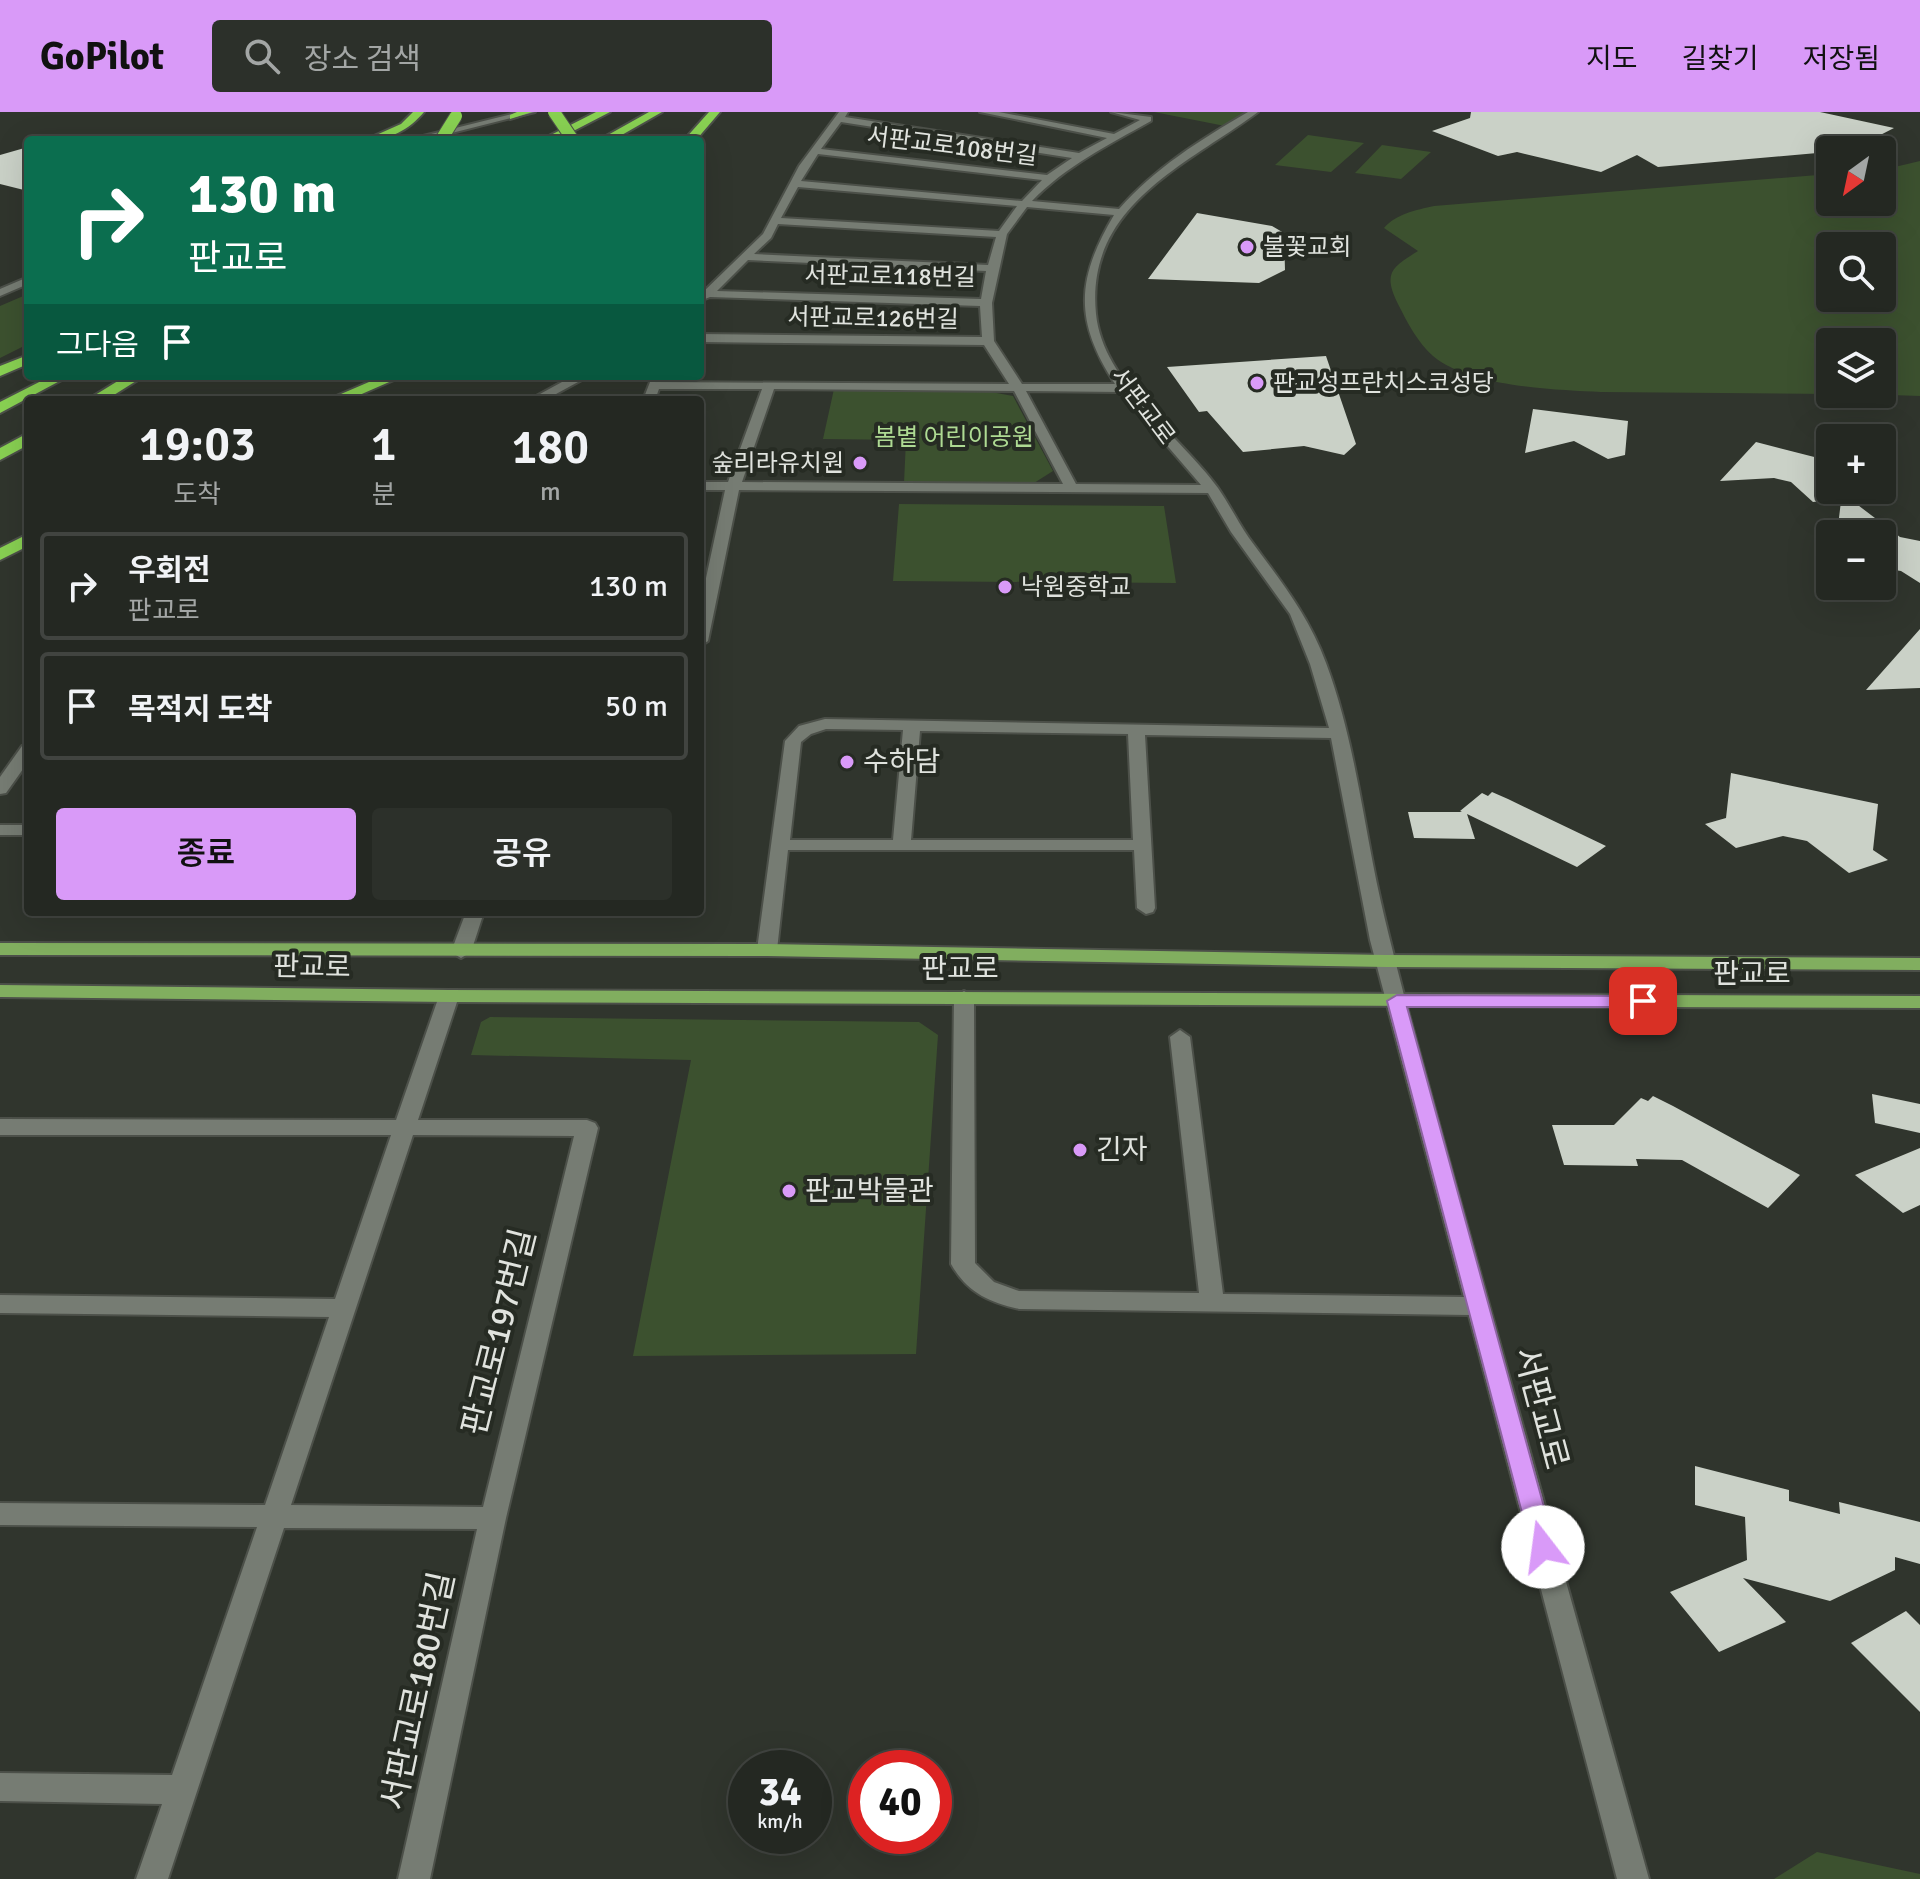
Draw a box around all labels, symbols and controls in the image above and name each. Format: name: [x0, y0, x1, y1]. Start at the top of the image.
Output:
search box: [212, 20, 772, 92]
text: GoPilot: [40, 33, 164, 80]
icon: search: [240, 34, 284, 78]
text: 장소 검색: [304, 41, 421, 78]
text: 지도: [1586, 42, 1637, 76]
text: 길찾기: [1681, 42, 1759, 76]
text: 저장됨: [1803, 42, 1880, 76]
street label: 서판교로108번길: [865, 121, 1039, 171]
north arrow: [1816, 136, 1896, 216]
map controls: [1816, 136, 1896, 600]
text: 130 m: [188, 159, 336, 228]
icon: right: [56, 168, 160, 272]
place label: 불꽃교회: [1263, 232, 1351, 262]
button: search: [1816, 232, 1896, 312]
text: 판교로: [188, 236, 287, 281]
marker: 불꽃교회: [1238, 238, 1256, 256]
street label: 서판교로118번길: [804, 260, 976, 292]
street label: 서판교로126번길: [787, 302, 959, 334]
icon: arrive: [155, 320, 199, 364]
text: 그다음: [56, 327, 139, 364]
button: layers: [1816, 328, 1896, 408]
street label: 서판교로: [1104, 362, 1182, 450]
place label: 판교성프란치스코성당: [1273, 368, 1494, 398]
marker: 판교성프란치스코성당: [1248, 374, 1266, 392]
text: 19:03: [139, 415, 256, 474]
text: 1: [371, 415, 397, 474]
text: 180: [511, 418, 589, 477]
park label: 봄볕 어린이공원: [874, 422, 1034, 452]
button: +: [1816, 424, 1896, 504]
place label: 숲리라유치원: [712, 448, 844, 478]
marker: 숲리라유치원: [851, 454, 869, 472]
text: m: [540, 476, 561, 508]
text: 도착: [173, 479, 221, 511]
text: 분: [372, 479, 396, 511]
button: −: [1816, 520, 1896, 600]
text: 우회전: [128, 552, 211, 589]
icon: right: [60, 564, 104, 608]
text: 130 m: [589, 568, 668, 605]
place label: 낙원중학교: [1021, 572, 1131, 602]
marker: 낙원중학교: [996, 578, 1014, 596]
text: 판교로: [128, 595, 200, 627]
icon: arrive: [60, 684, 104, 728]
text: 50 m: [605, 688, 668, 725]
text: 목적지 도착: [128, 691, 273, 728]
place label: 수하담: [863, 745, 940, 779]
marker: 수하담: [838, 753, 856, 771]
button: 종료: [56, 808, 356, 900]
button: 공유: [372, 808, 672, 900]
street label: 판교로: [273, 949, 351, 985]
street label: 판교로: [921, 952, 999, 986]
street label: 판교로: [1713, 957, 1791, 991]
pin: [1609, 967, 1677, 1035]
icon: arrive: [1621, 979, 1665, 1023]
place label: 긴자: [1096, 1133, 1148, 1167]
marker: 긴자: [1071, 1141, 1089, 1159]
place label: 판교박물관: [805, 1174, 934, 1208]
marker: 판교박물관: [780, 1182, 798, 1200]
street label: 판교로197번길: [453, 1224, 545, 1440]
street label: 서판교로: [1505, 1342, 1577, 1474]
position arrow: [1501, 1505, 1585, 1589]
street label: 서판교로180번길: [372, 1568, 464, 1814]
speed limit sign: 40: [848, 1750, 952, 1854]
text: 34: [758, 1767, 802, 1817]
text: km/h: [757, 1809, 803, 1834]

